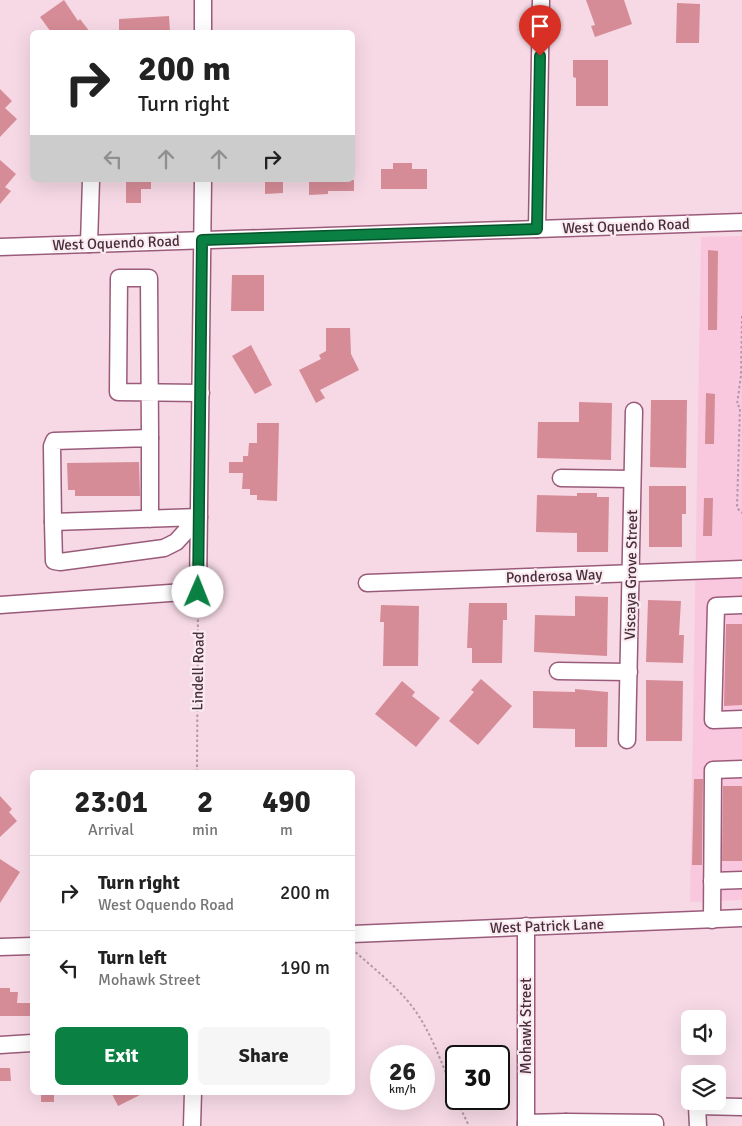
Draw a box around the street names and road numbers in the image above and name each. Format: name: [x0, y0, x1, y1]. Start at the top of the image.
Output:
street label: West Oquendo Road: [562, 215, 690, 237]
street label: West Oquendo Road: [52, 232, 180, 254]
street label: Viscaya Grove Street: [621, 510, 641, 640]
street label: Ponderosa Way: [505, 565, 603, 587]
street label: Lindell Road: [188, 631, 208, 711]
street label: West Patrick Lane: [490, 915, 604, 937]
street label: Mohawk Street: [517, 978, 535, 1074]

